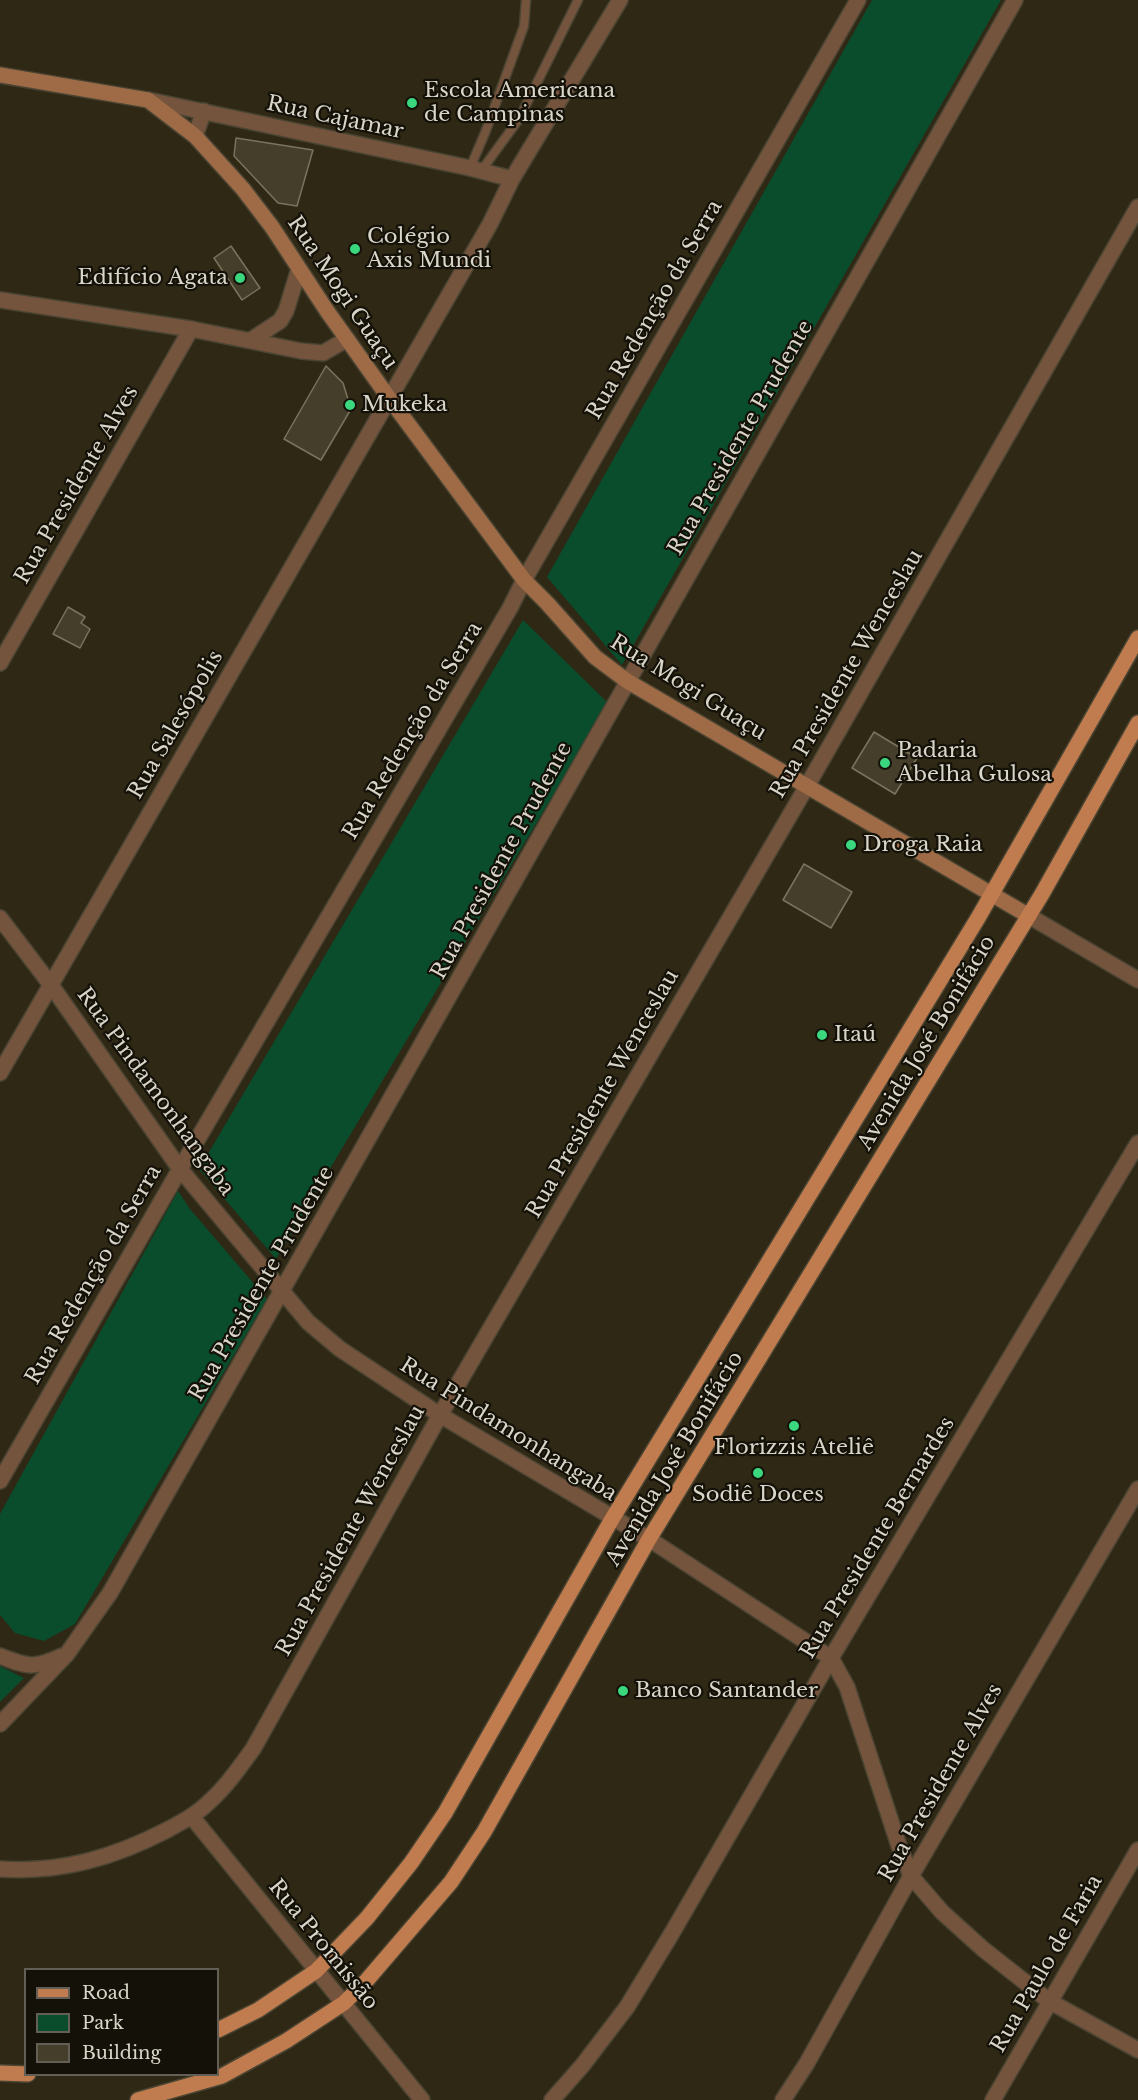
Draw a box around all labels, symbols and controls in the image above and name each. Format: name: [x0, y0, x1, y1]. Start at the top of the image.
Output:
place label: Escola Americana de Campinas: [424, 78, 615, 128]
street label: Rua Cajamar: [264, 91, 406, 145]
marker: Escola Americana de Campinas: [405, 96, 419, 110]
street label: Rua Redenção da Serra: [582, 196, 728, 424]
street label: Rua Mogi Guaçu: [281, 212, 403, 374]
place label: Colégio Axis Mundi: [367, 224, 491, 274]
marker: Colégio Axis Mundi: [348, 242, 362, 256]
place label: Edifício Agata: [77, 265, 228, 291]
marker: Edifício Agata: [233, 271, 247, 285]
street label: Rua Presidente Prudente: [663, 316, 819, 560]
street label: Rua Presidente Alves: [10, 381, 144, 589]
place label: Mukeka: [362, 392, 447, 418]
marker: Mukeka: [343, 398, 357, 412]
street label: Rua Presidente Wenceslau: [765, 545, 929, 803]
street label: Rua Redenção da Serra: [338, 618, 488, 844]
street label: Rua Mogi Guaçu: [605, 630, 771, 746]
street label: Rua Salesópolis: [123, 646, 229, 804]
street label: Rua Presidente Prudente: [426, 738, 578, 984]
place label: Padaria Abelha Gulosa: [897, 738, 1052, 788]
marker: Padaria Abelha Gulosa: [878, 756, 892, 770]
place label: Droga Raia: [863, 832, 982, 858]
marker: Droga Raia: [844, 838, 858, 852]
street label: Avenida José Bonifácio: [853, 931, 1001, 1155]
street label: Rua Presidente Wenceslau: [521, 965, 685, 1223]
street label: Rua Pindamonhangaba: [71, 983, 239, 1201]
place label: Itaú: [834, 1022, 876, 1048]
marker: Itaú: [815, 1028, 829, 1042]
street label: Rua Redenção da Serra: [21, 1161, 167, 1389]
street label: Rua Presidente Prudente: [184, 1162, 340, 1406]
street label: Avenida José Bonifácio: [601, 1347, 749, 1571]
street label: Rua Pindamonhangaba: [395, 1353, 621, 1507]
street label: Rua Presidente Wenceslau: [271, 1401, 431, 1661]
street label: Rua Presidente Bernardes: [796, 1412, 960, 1664]
marker: Florizzis Ateliê: [787, 1419, 801, 1433]
place label: Florizzis Ateliê: [714, 1435, 874, 1461]
marker: Sodiê Doces: [751, 1466, 765, 1480]
place label: Sodiê Doces: [692, 1482, 824, 1508]
place label: Banco Santander: [635, 1678, 818, 1704]
street label: Rua Presidente Alves: [874, 1679, 1008, 1887]
marker: Banco Santander: [616, 1684, 630, 1698]
street label: Rua Paulo de Faria: [986, 1871, 1108, 2057]
street label: Rua Promissão: [263, 1875, 383, 2015]
legend: [24, 1968, 219, 2076]
text: Road: [82, 1982, 130, 2004]
text: Park: [82, 2012, 124, 2034]
text: Building: [82, 2042, 161, 2064]

